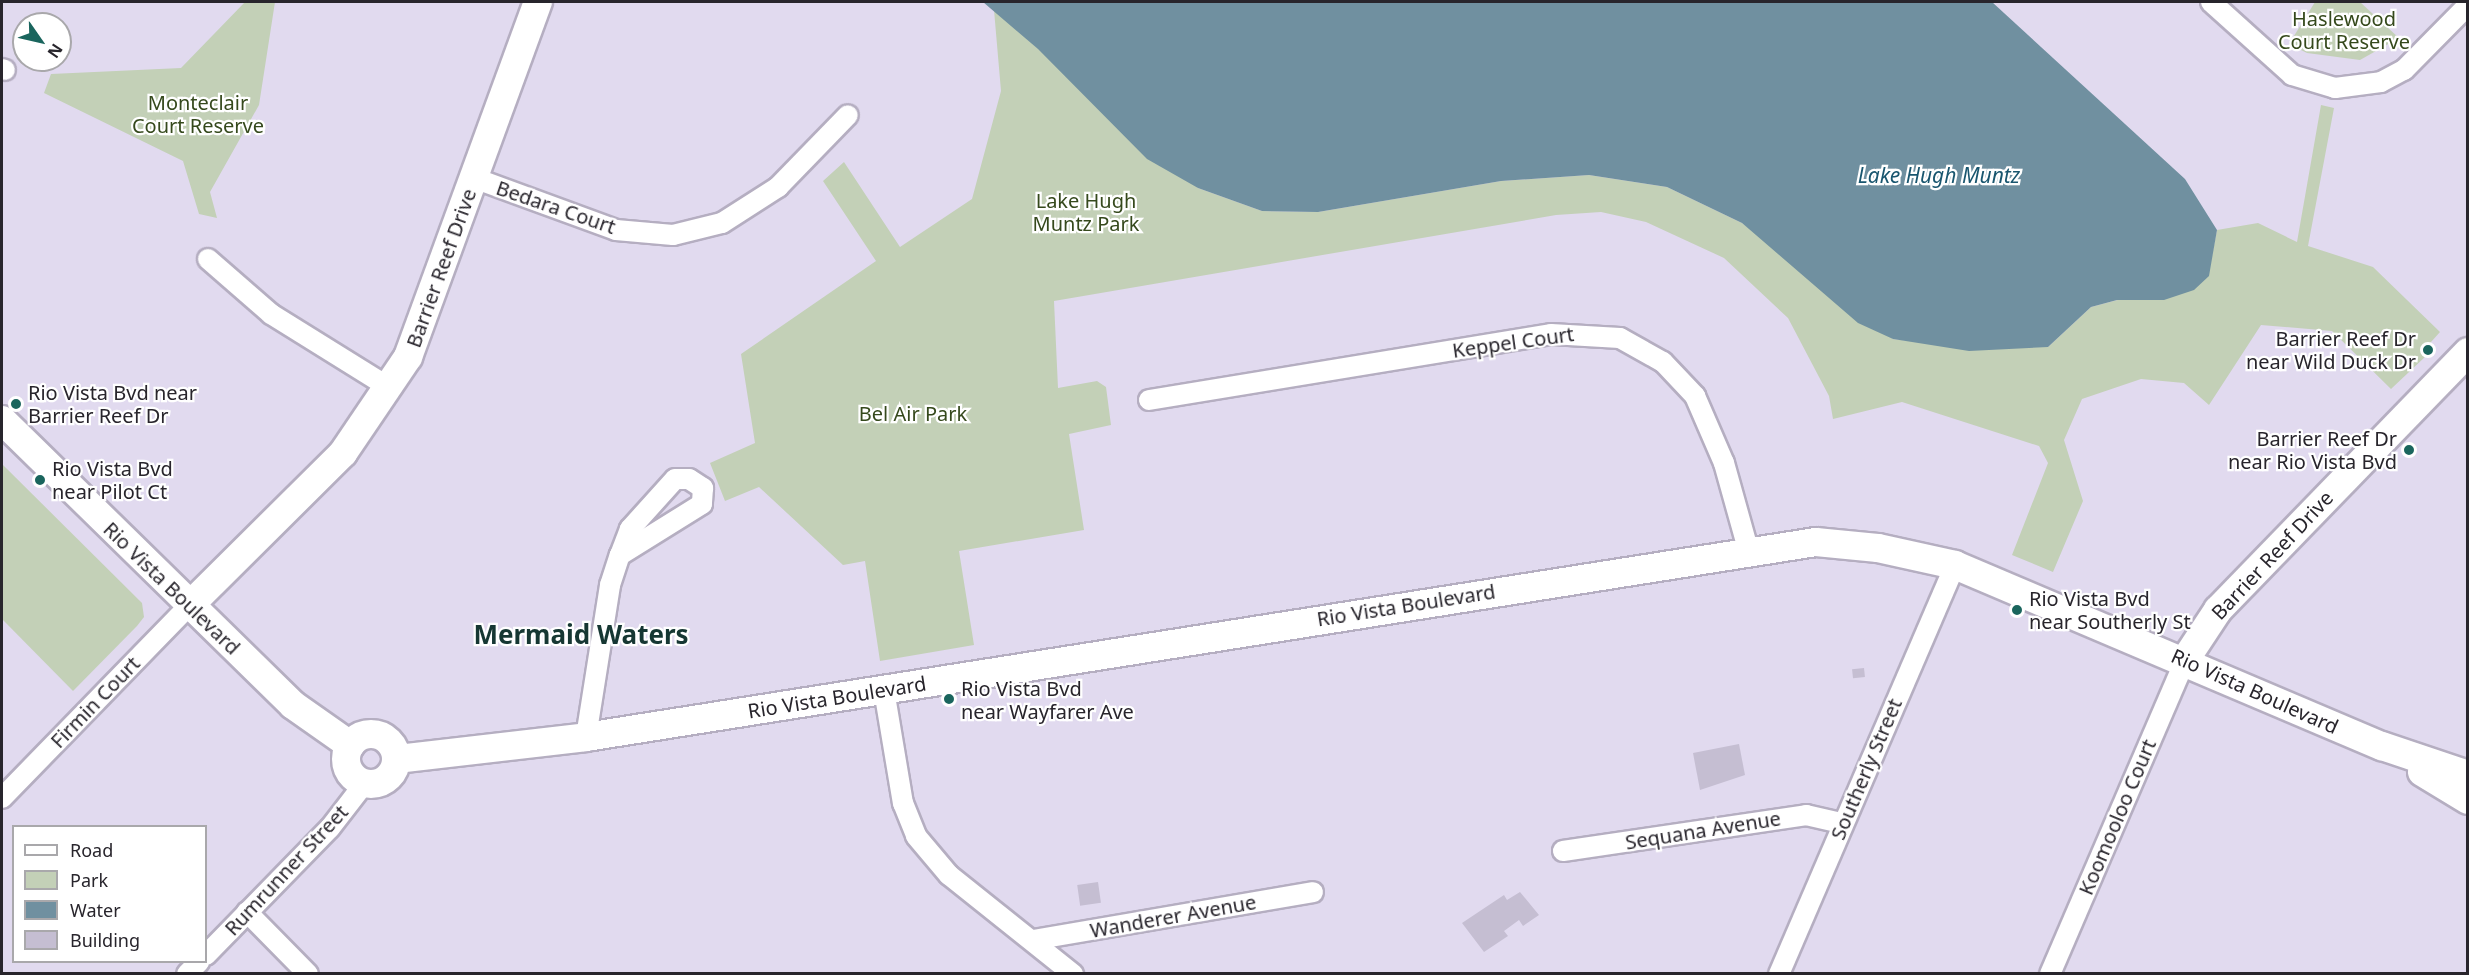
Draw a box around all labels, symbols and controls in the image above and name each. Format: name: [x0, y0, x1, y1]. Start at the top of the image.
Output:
park label: Haslewood Court Reserve: [2278, 7, 2410, 54]
north arrow: [12, 12, 72, 72]
text: N: [43, 39, 68, 62]
park label: Monteclair Court Reserve: [132, 91, 264, 138]
water label: Lake Hugh Muntz: [1858, 162, 2020, 188]
street label: Bedara Court: [493, 175, 619, 239]
street label: Barrier Reef Drive: [401, 185, 481, 351]
park label: Lake Hugh Muntz Park: [1033, 189, 1139, 236]
street label: Keppel Court: [1451, 322, 1575, 362]
place label: Barrier Reef Dr near Wild Duck Dr: [2246, 326, 2416, 373]
marker: Barrier Reef Dr near Wild Duck Dr: [2421, 343, 2435, 357]
place label: Rio Vista Bvd near Barrier Reef Dr: [28, 380, 197, 427]
marker: Rio Vista Bvd near Barrier Reef Dr: [9, 397, 23, 411]
park label: Bel Air Park: [859, 401, 967, 425]
place label: Barrier Reef Dr near Rio Vista Bvd: [2228, 426, 2397, 473]
marker: Barrier Reef Dr near Rio Vista Bvd: [2402, 443, 2416, 457]
place label: Rio Vista Bvd near Pilot Ct: [52, 456, 173, 503]
marker: Rio Vista Bvd near Pilot Ct: [33, 473, 47, 487]
street label: Barrier Reef Drive: [2206, 486, 2338, 624]
street label: Rio Vista Boulevard: [99, 517, 245, 659]
street label: Rio Vista Boulevard: [1315, 579, 1497, 631]
place label: Rio Vista Bvd near Southerly St: [2029, 586, 2191, 633]
marker: Rio Vista Bvd near Southerly St: [2010, 603, 2024, 617]
district label: Mermaid Waters: [473, 619, 689, 651]
street label: Rio Vista Boulevard: [2168, 643, 2342, 739]
street label: Firmin Court: [45, 651, 145, 753]
street label: Rio Vista Boulevard: [746, 671, 928, 723]
place label: Rio Vista Bvd near Wayfarer Ave: [961, 676, 1134, 723]
marker: Rio Vista Bvd near Wayfarer Ave: [942, 692, 956, 706]
street label: Southerly Street: [1825, 695, 1907, 843]
street label: Koomooloo Court: [2073, 736, 2161, 898]
street label: Rumrunner Street: [219, 800, 353, 940]
street label: Sequana Avenue: [1624, 806, 1782, 854]
legend: [12, 825, 207, 963]
text: Road: [70, 838, 113, 862]
text: Park: [70, 868, 108, 892]
street label: Wanderer Avenue: [1088, 890, 1258, 942]
text: Water: [70, 898, 121, 922]
text: Building: [70, 928, 140, 952]

